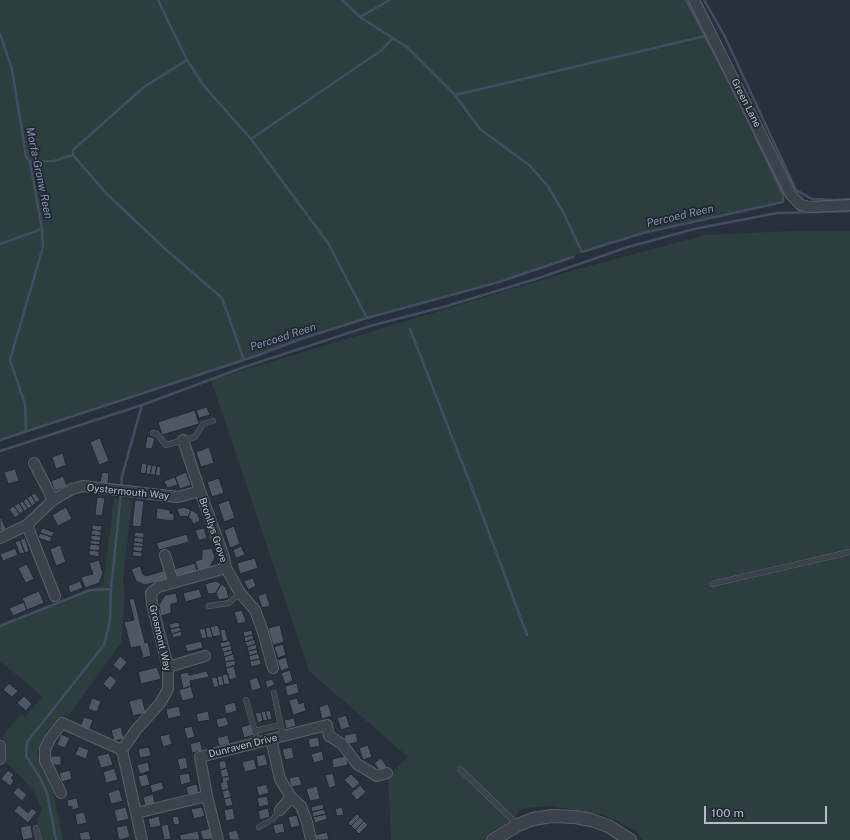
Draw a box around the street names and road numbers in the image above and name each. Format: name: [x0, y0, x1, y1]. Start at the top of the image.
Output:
street label: Green Lane: [729, 77, 763, 129]
street label: Oystermouth Way: [86, 482, 170, 502]
street label: Bronllys Grove: [196, 496, 230, 564]
street label: Grosmont Way: [147, 604, 173, 672]
street label: Dunraven Drive: [207, 732, 279, 760]

